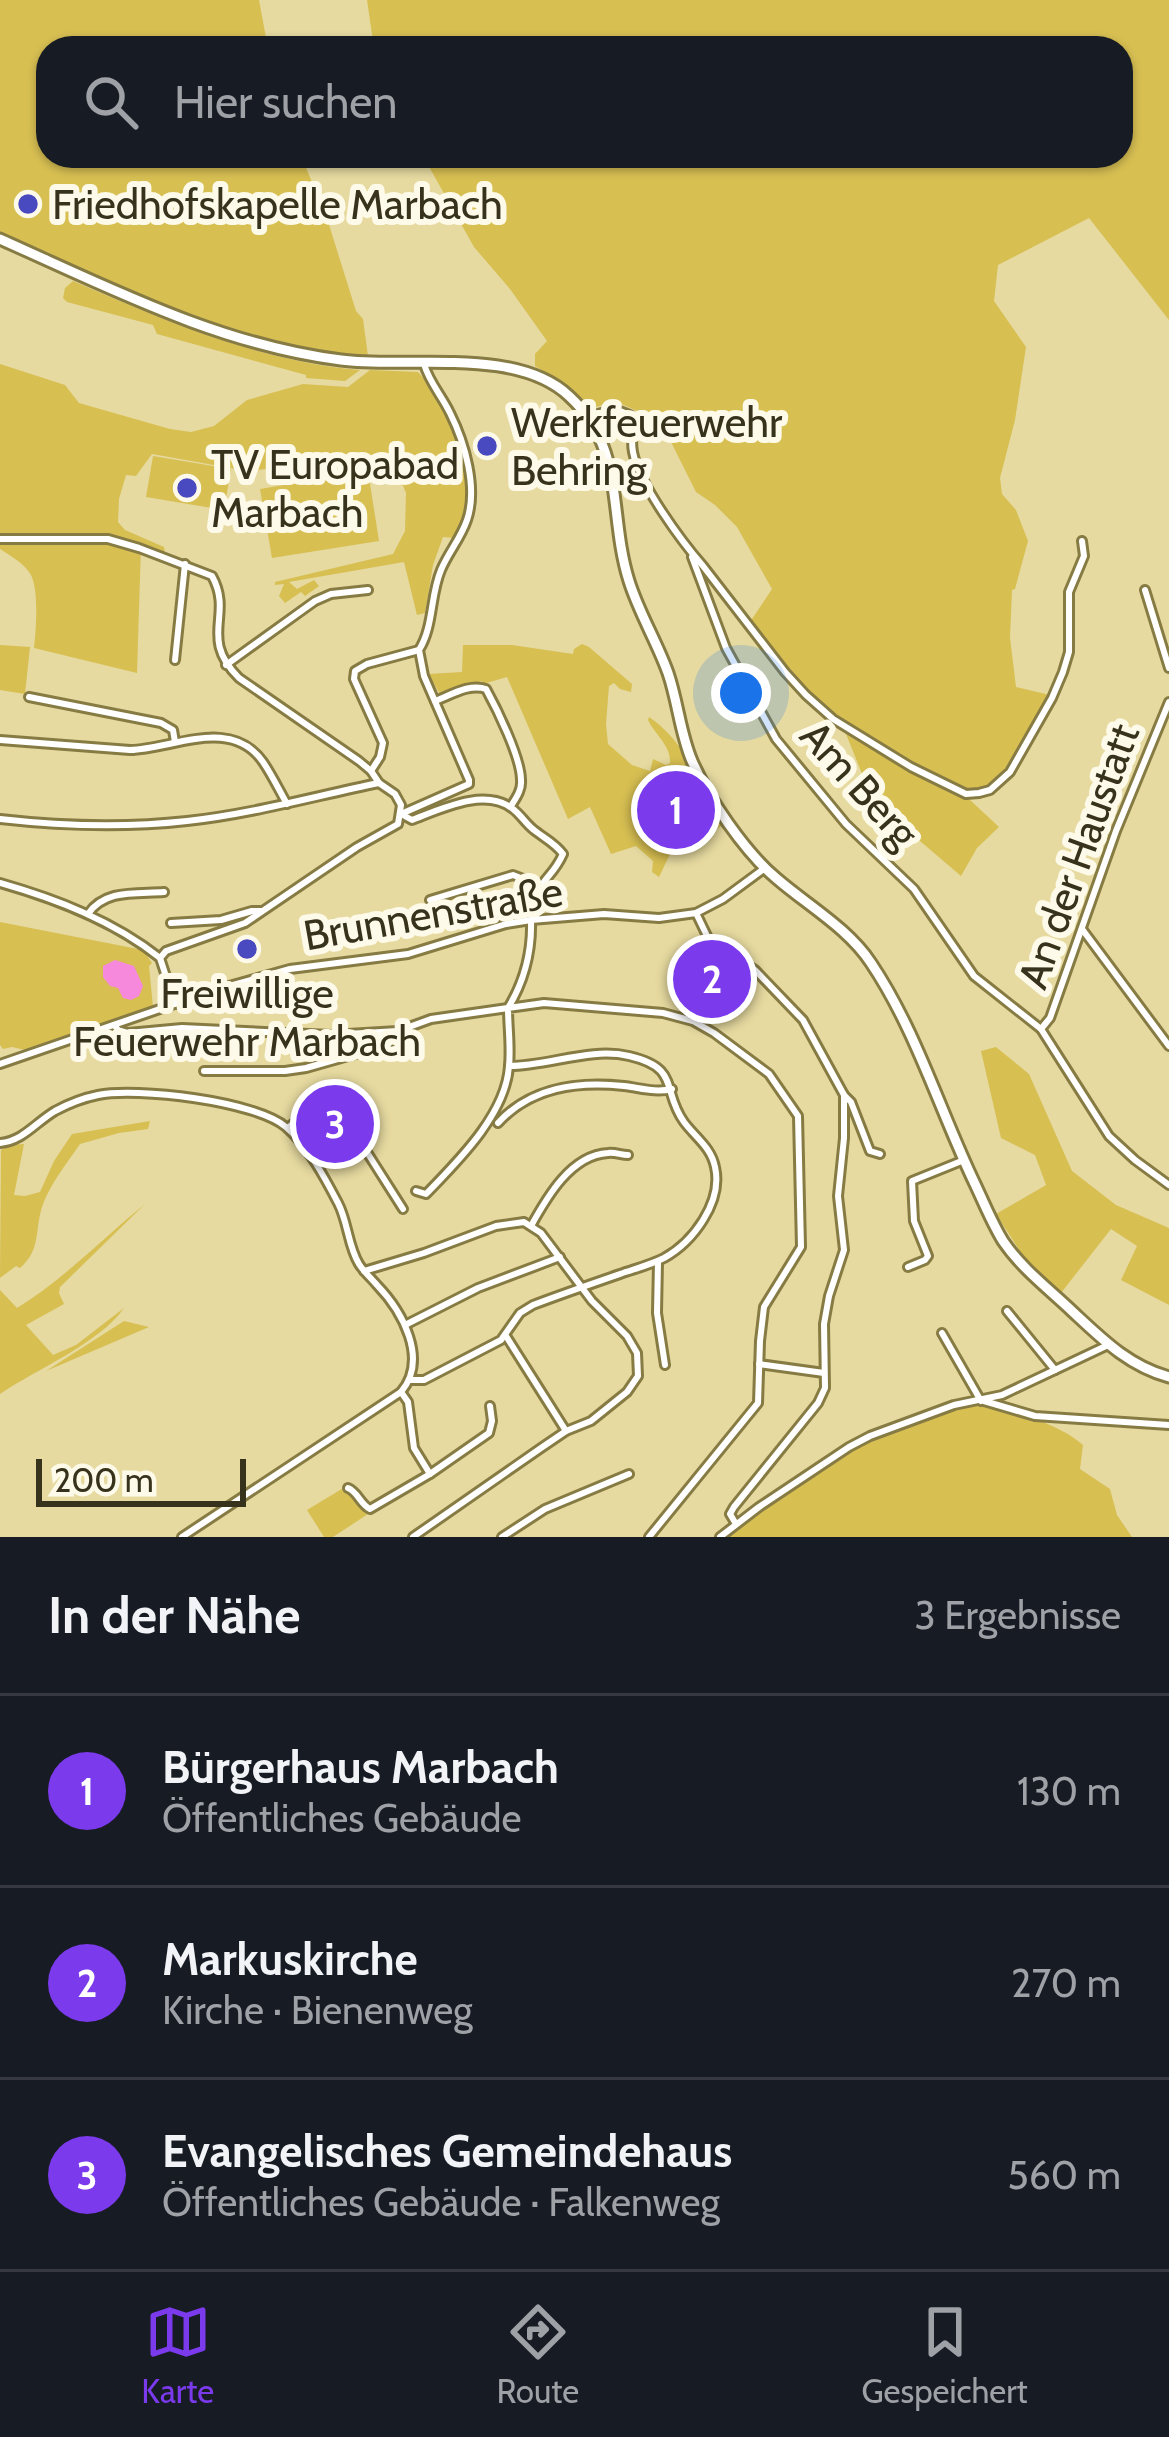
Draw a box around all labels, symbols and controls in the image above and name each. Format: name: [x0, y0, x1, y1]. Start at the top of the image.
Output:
search box: [36, 36, 1133, 168]
icon: search: [78, 69, 144, 135]
text: Hier suchen: [174, 75, 398, 129]
place label: Friedhofskapelle Marbach: [52, 178, 503, 230]
marker: Friedhofskapelle Marbach: [15, 191, 41, 217]
place label: Werkfeuerwehr Behring: [511, 396, 783, 496]
marker: Werkfeuerwehr Behring: [474, 433, 500, 459]
place label: TV Europabad Marbach: [211, 438, 459, 538]
marker: TV Europabad Marbach: [174, 475, 200, 501]
your location: [711, 663, 771, 723]
street label: Am Berg: [790, 710, 931, 859]
street label: An der Haustatt: [1006, 717, 1150, 995]
pin: 1: [637, 765, 715, 855]
street label: Brunnenstraße: [299, 865, 567, 961]
pin: 2: [673, 934, 751, 1024]
marker: Freiwillige Feuerwehr Marbach: [234, 936, 260, 962]
place label: Freiwillige Feuerwehr Marbach: [73, 967, 421, 1067]
pin: 3: [296, 1079, 374, 1169]
scale bar: [36, 1453, 246, 1506]
text: 200 m: [54, 1460, 154, 1500]
text: In der Nähe: [48, 1584, 301, 1646]
text: 3 Ergebnisse: [914, 1591, 1121, 1639]
text: Bürgerhaus Marbach: [162, 1740, 559, 1794]
text: 1: [80, 1767, 94, 1815]
text: 130 m: [1017, 1767, 1121, 1815]
text: Öffentliches Gebäude: [162, 1794, 521, 1842]
text: Markuskirche: [162, 1932, 418, 1986]
text: 2: [77, 1959, 97, 2007]
text: 270 m: [1011, 1959, 1121, 2007]
text: Kirche · Bienenweg: [162, 1986, 473, 2034]
text: Evangelisches Gemeindehaus: [162, 2124, 732, 2178]
text: 3: [76, 2151, 98, 2199]
text: 560 m: [1008, 2151, 1121, 2199]
text: Öffentliches Gebäude · Falkenweg: [162, 2178, 720, 2226]
tab: Karte: [141, 2299, 214, 2411]
tab: Route: [497, 2299, 579, 2411]
tab: Gespeichert: [862, 2299, 1028, 2411]

